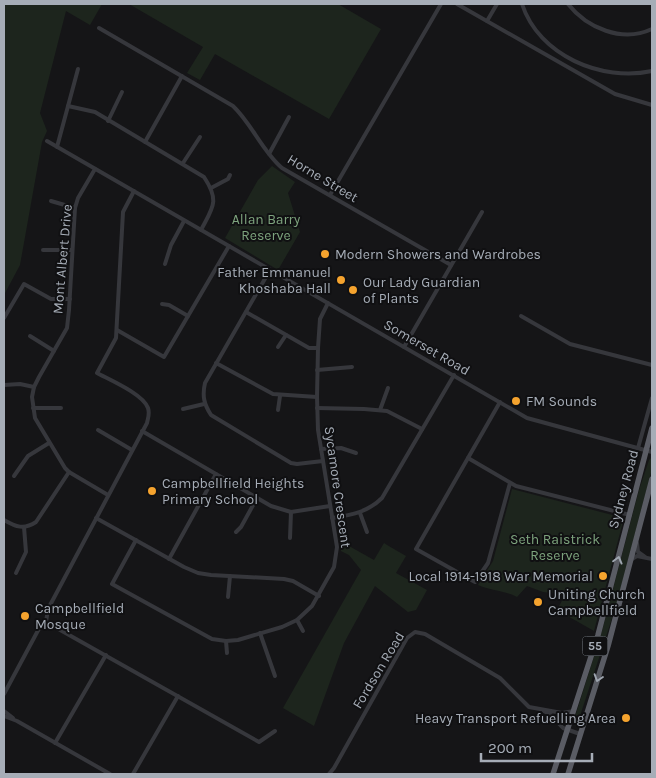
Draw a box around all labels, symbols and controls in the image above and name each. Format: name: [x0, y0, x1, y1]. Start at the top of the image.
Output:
street label: Horne Street: [284, 151, 361, 206]
street label: Mont Albert Drive: [49, 203, 76, 315]
park label: Allan Barry Reserve: [232, 211, 301, 244]
place label: Modern Showers and Wardrobes: [335, 246, 541, 263]
marker: Modern Showers and Wardrobes: [319, 248, 331, 260]
place label: Father Emmanuel Khoshaba Hall: [217, 264, 331, 297]
marker: Father Emmanuel Khoshaba Hall: [335, 274, 347, 286]
place label: Our Lady Guardian of Plants: [363, 274, 480, 307]
marker: Our Lady Guardian of Plants: [347, 284, 359, 296]
street label: Somerset Road: [381, 316, 473, 379]
place label: FM Sounds: [526, 393, 597, 410]
marker: FM Sounds: [510, 395, 522, 407]
street label: Sycamore Crescent: [321, 425, 354, 549]
street label: Sydney Road: [605, 448, 642, 530]
place label: Campbellfield Heights Primary School: [162, 475, 304, 508]
marker: Campbellfield Heights Primary School: [146, 485, 158, 497]
park label: Seth Raistrick Reserve: [510, 531, 600, 564]
one-way arrow: [612, 556, 623, 565]
place label: Local 1914-1918 War Memorial: [408, 568, 593, 585]
marker: Local 1914-1918 War Memorial: [597, 570, 609, 582]
place label: Uniting Church Campbellfield: [548, 586, 645, 619]
marker: Uniting Church Campbellfield: [532, 596, 544, 608]
place label: Campbellfield Mosque: [35, 600, 124, 633]
marker: Campbellfield Mosque: [19, 610, 31, 622]
street label: Fordson Road: [349, 629, 408, 712]
road number: 55: [582, 636, 608, 656]
one-way arrow: [594, 673, 604, 682]
place label: Heavy Transport Refuelling Area: [415, 710, 616, 727]
marker: Heavy Transport Refuelling Area: [620, 712, 632, 724]
scale bar: [481, 730, 592, 762]
text: 200 m: [488, 739, 532, 757]

